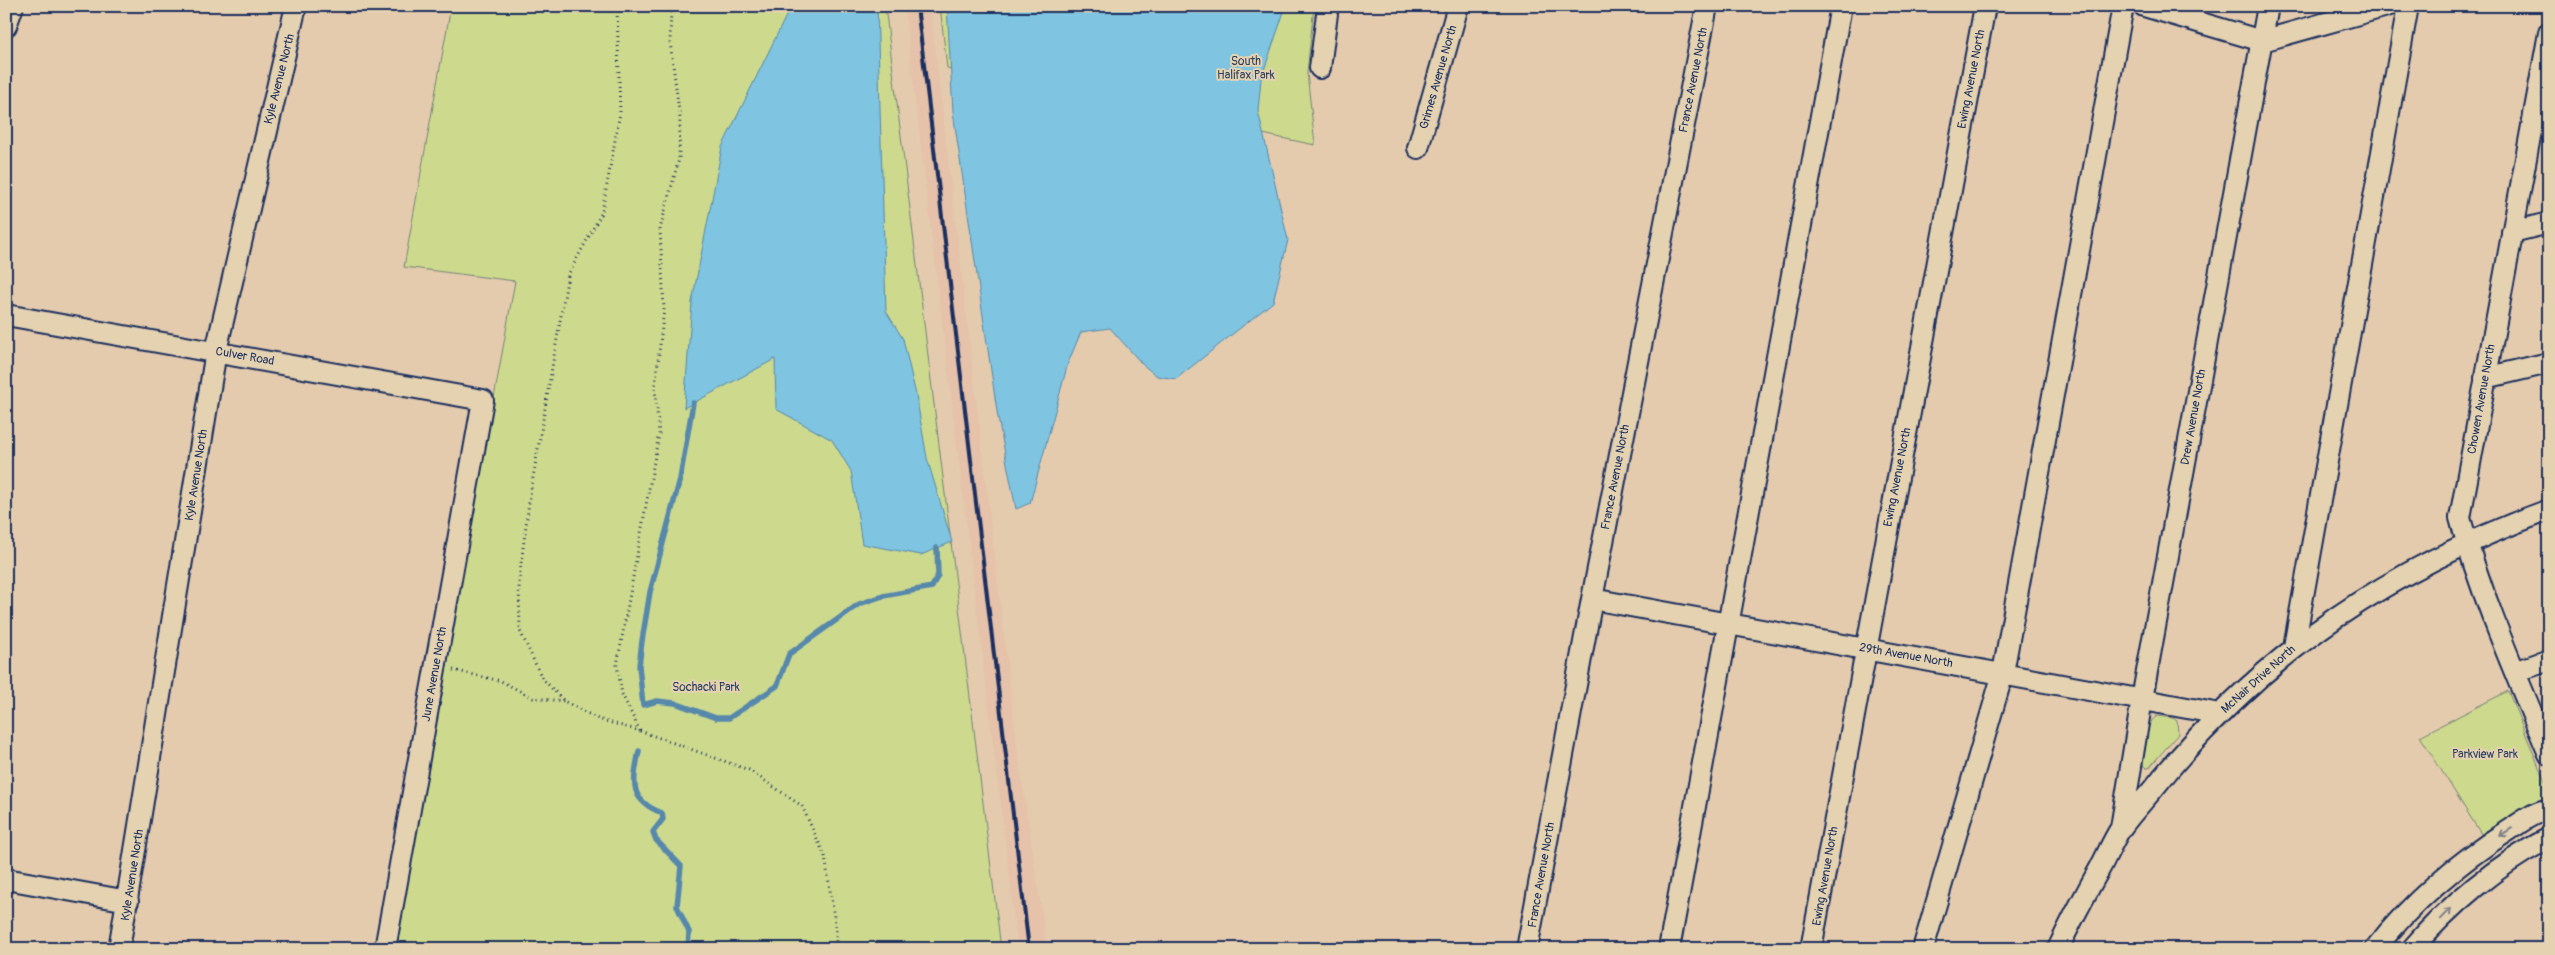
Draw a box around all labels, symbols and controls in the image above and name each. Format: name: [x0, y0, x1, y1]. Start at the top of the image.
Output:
street label: Grimes Avenue North: [1416, 23, 1461, 131]
street label: France Avenue North: [1676, 26, 1711, 134]
street label: Ewing Avenue North: [1955, 28, 1989, 130]
street label: Kyle Avenue North: [261, 32, 298, 126]
park label: South Halifax Park: [1217, 54, 1275, 83]
street label: Chowen Avenue North: [2464, 343, 2499, 455]
street label: Culver Road: [214, 344, 276, 369]
street label: Drew Avenue North: [2178, 368, 2209, 466]
street label: France Avenue North: [1598, 423, 1633, 531]
street label: Ewing Avenue North: [1881, 426, 1915, 528]
street label: Kyle Avenue North: [182, 428, 211, 522]
street label: June Avenue North: [419, 625, 450, 723]
street label: 29th Avenue North: [1858, 640, 1954, 671]
street label: McNair Drive North: [2218, 642, 2299, 717]
park label: Sochacki Park: [672, 680, 740, 695]
park label: Parkview Park: [2452, 747, 2518, 762]
street label: France Avenue North: [1525, 821, 1558, 929]
street label: Ewing Avenue North: [1809, 825, 1842, 927]
one-way arrow: [2499, 827, 2513, 837]
street label: Kyle Avenue North: [118, 828, 147, 922]
one-way arrow: [2440, 907, 2452, 920]

